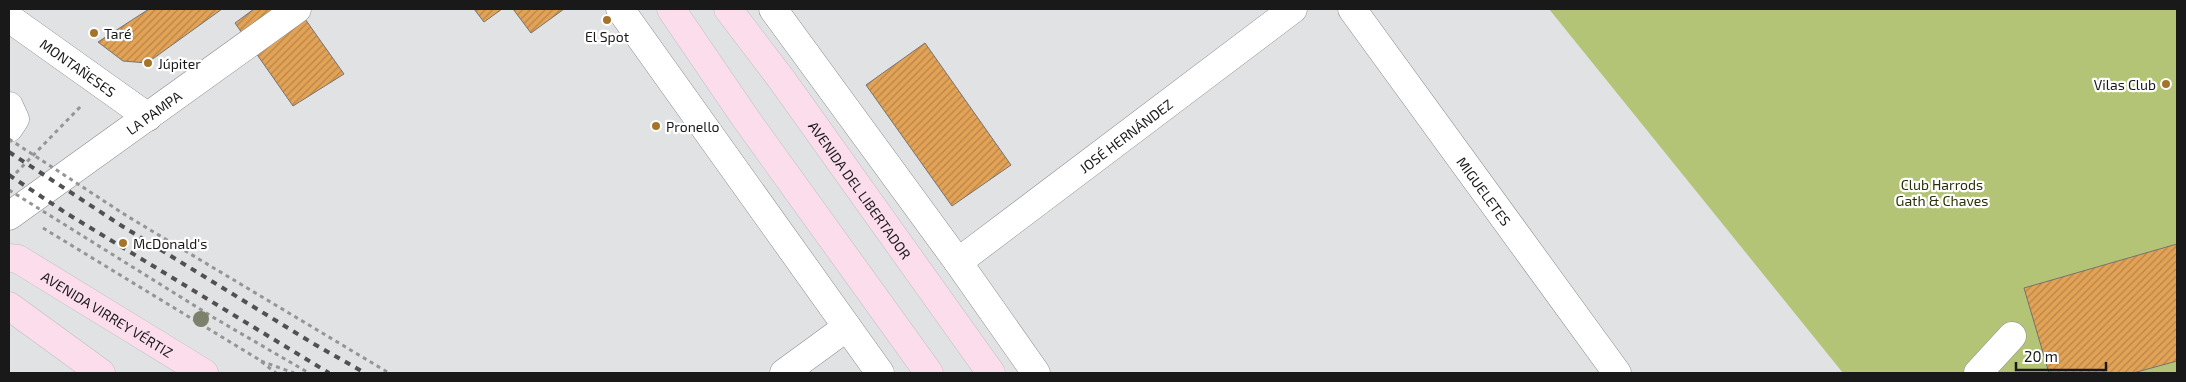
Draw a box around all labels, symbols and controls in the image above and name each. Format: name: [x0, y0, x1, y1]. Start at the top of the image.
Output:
marker: El Spot: [601, 14, 613, 26]
place label: Taré: [104, 25, 131, 42]
marker: Taré: [88, 27, 100, 39]
place label: El Spot: [585, 28, 629, 45]
street label: MONTAÑESES: [37, 35, 119, 100]
place label: Júpiter: [158, 55, 201, 72]
marker: Júpiter: [142, 57, 154, 69]
place label: Vilas Club: [2094, 76, 2156, 93]
marker: Vilas Club: [2160, 78, 2172, 90]
street label: LA PAMPA: [123, 86, 185, 138]
street label: JOSÉ HERNÁNDEZ: [1076, 95, 1176, 176]
place label: Pronello: [666, 118, 720, 135]
street label: AVENIDA DEL LIBERTADOR: [805, 118, 915, 262]
marker: Pronello: [650, 120, 662, 132]
street label: MIGUELETES: [1454, 153, 1515, 229]
park label: Club Harrods Gath & Chaves: [1896, 176, 1988, 209]
place label: McDonald's: [133, 235, 207, 252]
marker: McDonald's: [117, 237, 129, 249]
street label: AVENIDA VIRREY VÉRTIZ: [39, 267, 176, 361]
scale bar: [2016, 340, 2106, 372]
text: 20 m: [2024, 347, 2058, 365]

